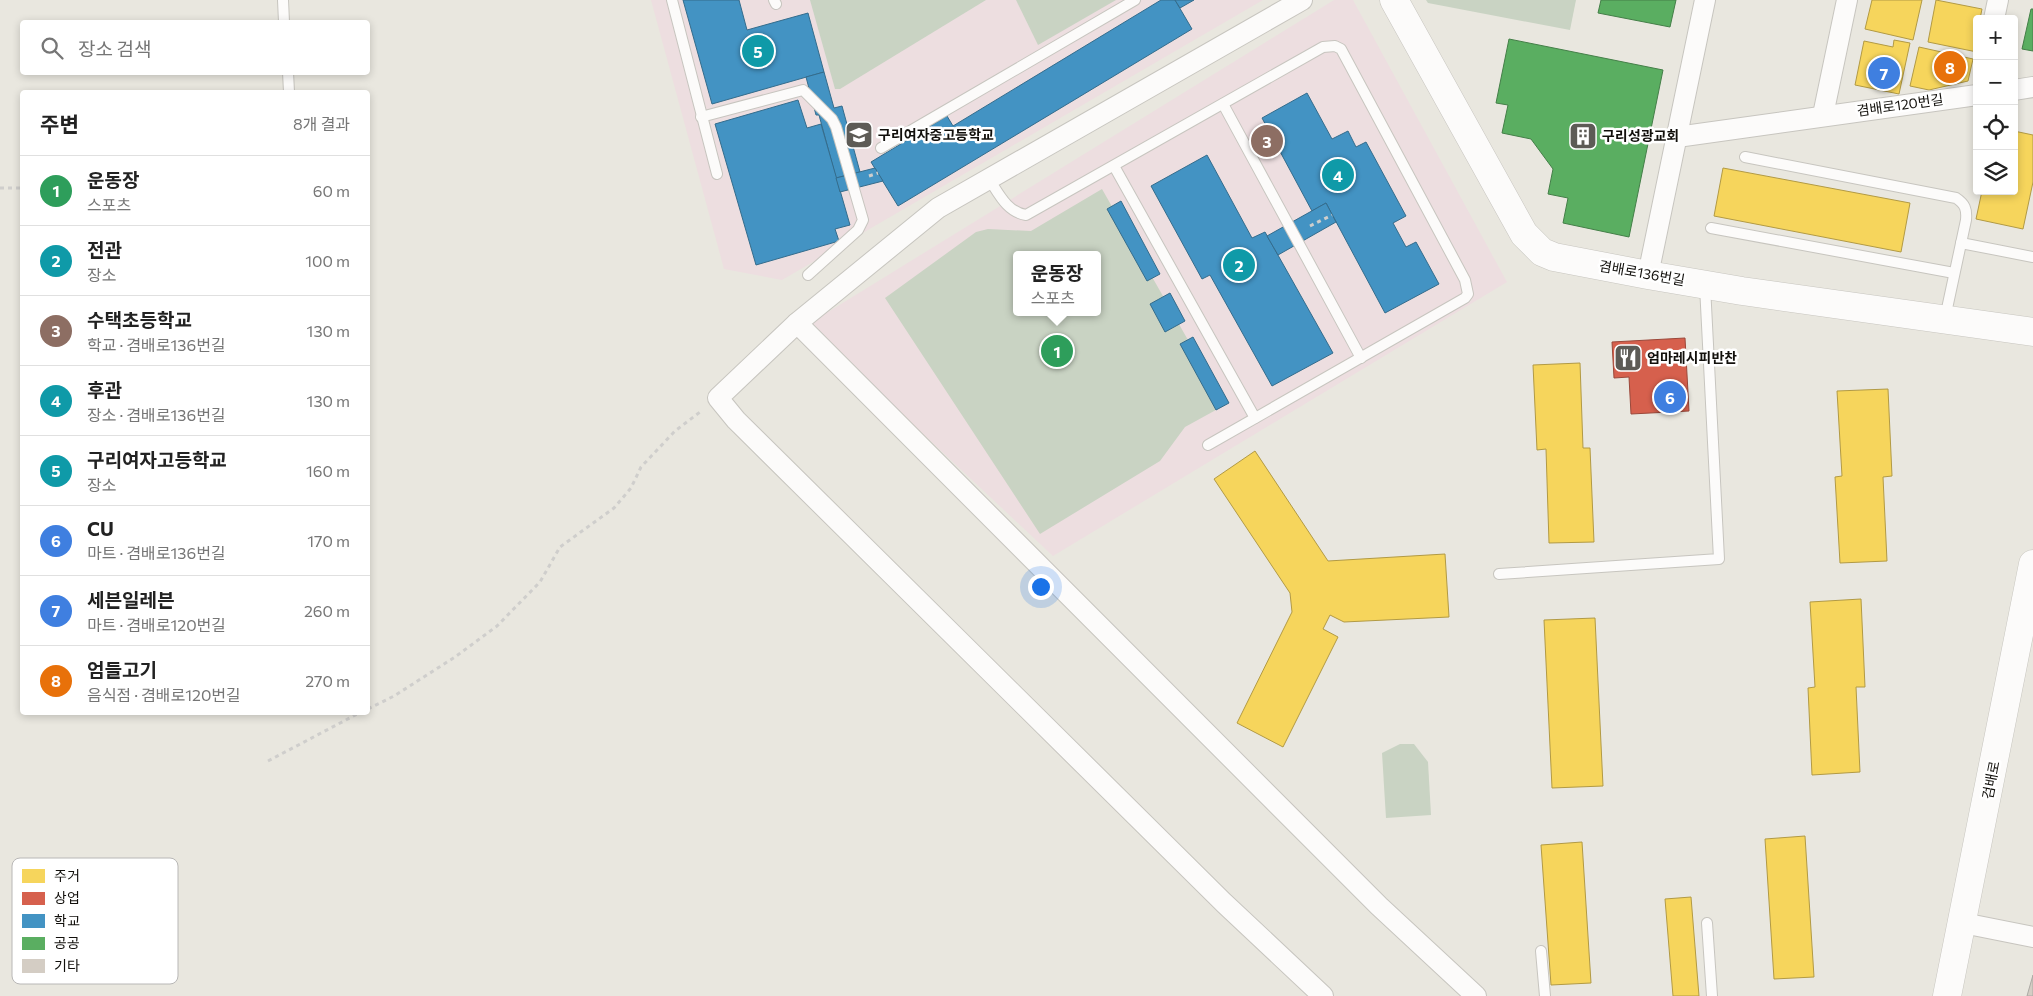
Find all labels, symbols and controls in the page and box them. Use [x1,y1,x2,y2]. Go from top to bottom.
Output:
map controls [1973,15,2018,195]
button: + [1973,15,2018,60]
search box [20,20,370,75]
pin: 5 [742,32,774,70]
icon: search [38,34,66,62]
text: 장소 검색 [78,37,152,60]
pin: 8 [1934,48,1966,86]
pin: 7 [1868,54,1900,92]
button: − [1973,60,2018,105]
street label: 겸배로120번길 [1856,90,1944,119]
button: locate [1973,105,2018,150]
text: 주변 [40,111,79,136]
text: 8개 결과 [293,114,350,133]
school or university icon: 구리여자중고등학교 [844,120,874,150]
building icon: 구리성광교회 [1568,121,1598,151]
pin: 3 [1251,122,1283,160]
place label: 구리여자중고등학교 [878,126,994,143]
place label: 구리성광교회 [1602,127,1679,144]
button: layers [1973,150,2018,195]
pin: 4 [1322,156,1354,194]
text: 운동장 [87,168,139,191]
text: 1 [52,181,60,200]
text: 60 m [313,181,350,200]
text: 스포츠 [87,195,131,214]
text: 전관 [87,238,122,261]
pin: 2 [1223,246,1255,284]
text: 2 [51,251,61,270]
text: 100 m [305,251,350,270]
popup [1013,251,1101,316]
street label: 겸배로136번길 [1598,257,1686,288]
text: 운동장 [1031,261,1083,284]
text: 장소 [87,265,116,284]
text: 스포츠 [1031,288,1075,307]
text: 수택초등학교 [87,308,192,331]
text: 3 [51,321,61,340]
text: 130 m [307,321,350,340]
pin: 1 [1041,332,1073,370]
text: 학교 · 겸배로136번길 [87,335,226,354]
restaurant icon: 엄마레시피반찬 [1613,343,1643,373]
place label: 엄마레시피반찬 [1647,349,1737,366]
text: 후관 [87,378,122,401]
pin: 6 [1654,378,1686,416]
text: 4 [51,391,61,410]
text: 130 m [307,391,350,410]
text: 장소 · 겸배로136번길 [87,405,226,424]
text: 구리여자고등학교 [87,448,227,471]
text: 5 [51,461,61,480]
text: 160 m [306,461,350,480]
text: 장소 [87,475,116,494]
text: CU [87,517,114,540]
text: 6 [51,531,61,550]
text: 170 m [307,531,350,550]
text: 마트 · 겸배로136번길 [87,543,226,562]
your location [1028,574,1054,600]
text: 세븐일레븐 [87,588,174,611]
text: 7 [52,601,60,620]
text: 260 m [304,601,350,620]
text: 마트 · 겸배로120번길 [87,615,226,634]
text: 엄들고기 [87,658,157,681]
text: 8 [51,671,61,690]
text: 270 m [305,671,350,690]
text: 음식점 · 겸배로120번길 [87,685,241,704]
street label: 검배로 [1978,759,2003,800]
legend [12,858,178,984]
text: 주거 [54,867,80,884]
text: 상업 [54,889,80,906]
text: 학교 [54,912,80,929]
text: 공공 [54,934,80,951]
text: 기타 [54,957,80,974]

